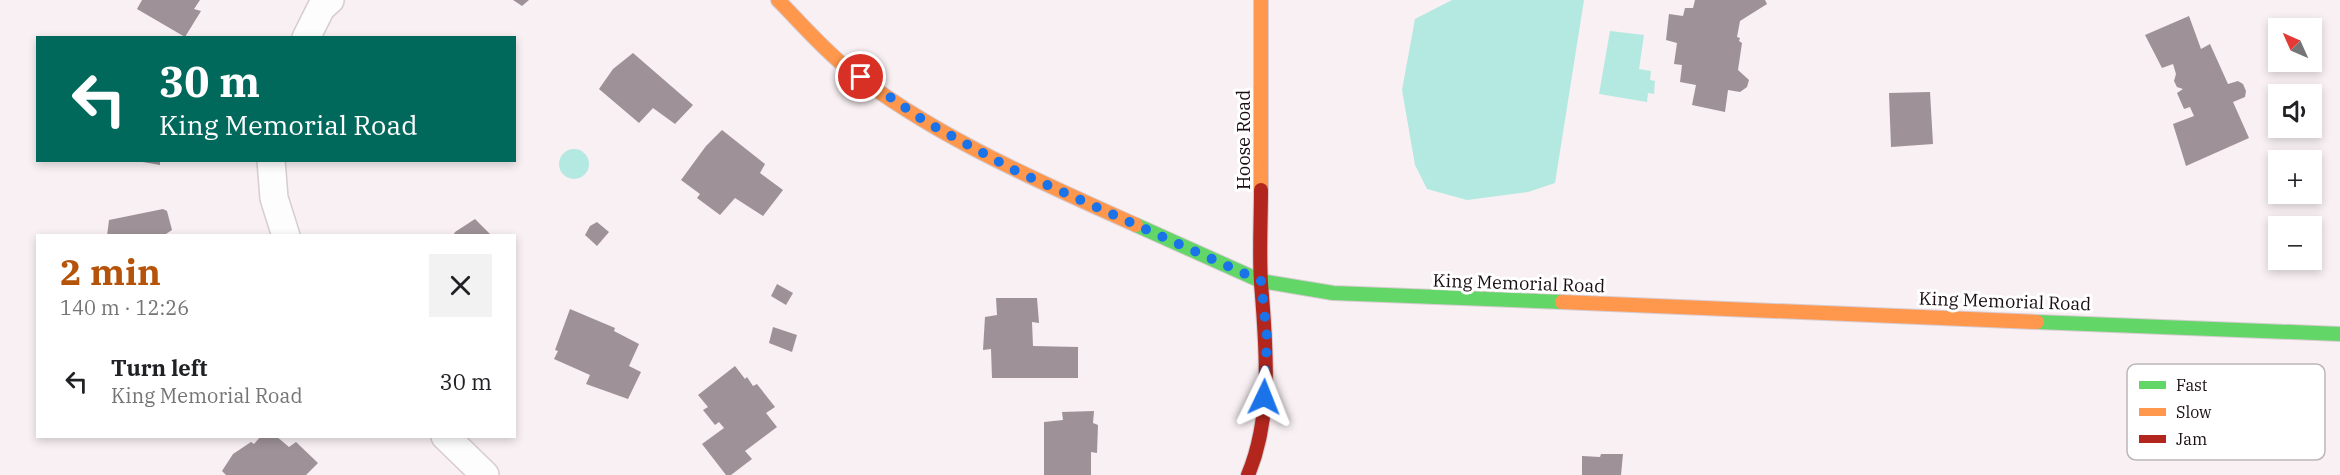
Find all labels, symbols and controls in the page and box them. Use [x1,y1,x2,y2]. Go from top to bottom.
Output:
north arrow [2268,18,2322,72]
map controls [2268,18,2322,270]
pin [835,51,886,102]
text: 30 m [159,54,260,109]
icon: left [60,60,138,138]
icon: arrive [844,60,877,93]
button: sound [2268,84,2322,138]
street label: Hoose Road [1232,90,1255,190]
text: King Memorial Road [159,107,418,142]
button: + [2268,150,2322,204]
button: − [2268,216,2322,270]
text: 2 min [60,248,161,295]
button: close [429,254,492,317]
street label: King Memorial Road [1432,268,1606,298]
street label: King Memorial Road [1918,286,2092,316]
text: 140 m · 12:26 [60,294,189,321]
text: Turn left [111,353,207,382]
legend [2127,364,2325,460]
icon: left [60,365,93,398]
position arrow [1232,365,1296,429]
text: 30 m [440,367,492,396]
text: Fast [2176,375,2208,395]
text: King Memorial Road [111,382,303,409]
text: Slow [2176,402,2212,422]
text: Jam [2176,429,2207,449]

